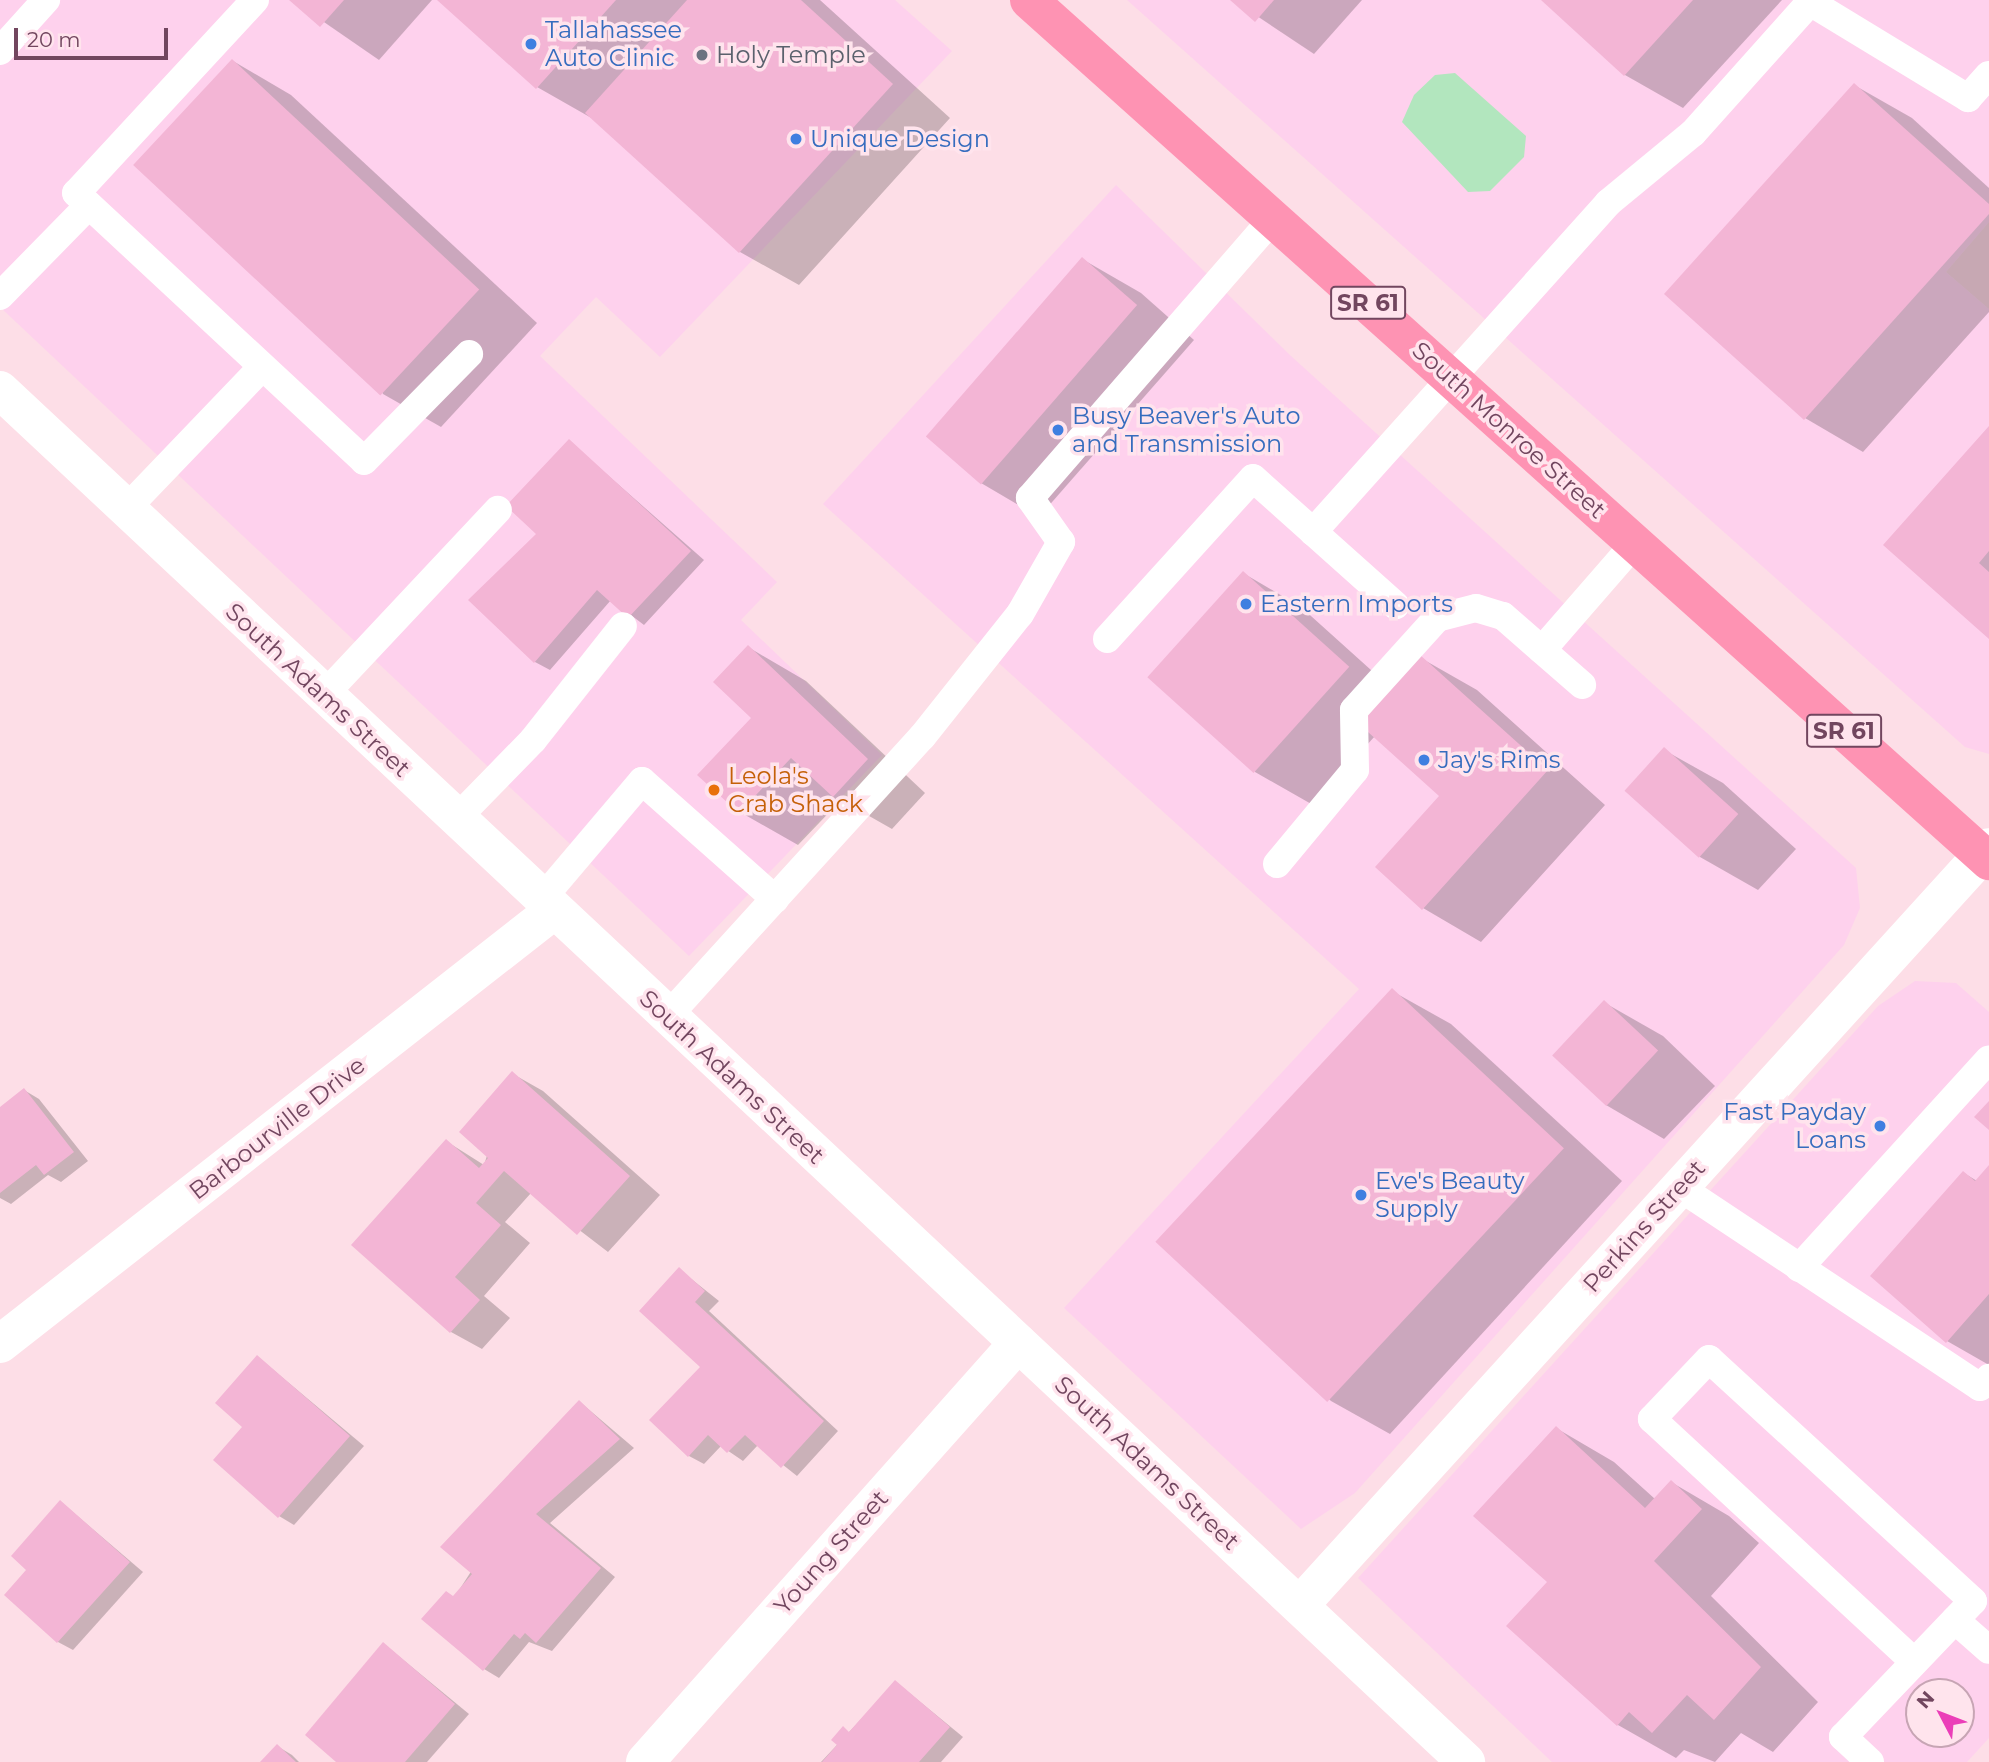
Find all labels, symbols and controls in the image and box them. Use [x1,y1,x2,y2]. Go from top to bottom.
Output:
scale bar [18,14,172,58]
place label: Tallahassee Auto Clinic [545,16,682,72]
text: 20 m [27,27,81,52]
marker: Tallahassee Auto Clinic [523,36,539,52]
place label: Holy Temple [716,41,866,69]
marker: Holy Temple [694,47,710,63]
place label: Unique Design [810,125,990,153]
marker: Unique Design [788,131,804,147]
road number: SR 61 [1330,284,1406,322]
street label: South Monroe Street [1406,336,1612,524]
place label: Busy Beaver's Auto and Transmission [1072,402,1300,458]
marker: Busy Beaver's Auto and Transmission [1050,422,1066,438]
place label: Eastern Imports [1260,590,1453,618]
marker: Eastern Imports [1238,596,1254,612]
street label: South Adams Street [220,597,416,783]
road number: SR 61 [1806,712,1882,750]
place label: Jay's Rims [1438,746,1561,774]
marker: Jay's Rims [1416,752,1432,768]
place label: Leola's Crab Shack [728,762,863,818]
marker: Leola's Crab Shack [706,782,722,798]
street label: South Adams Street [634,984,830,1170]
street label: Barbourville Drive [183,1050,371,1206]
place label: Fast Payday Loans [1723,1098,1866,1154]
marker: Fast Payday Loans [1872,1118,1888,1134]
street label: Perkins Street [1577,1154,1711,1298]
place label: Eve's Beauty Supply [1375,1167,1525,1223]
marker: Eve's Beauty Supply [1353,1187,1369,1203]
street label: South Adams Street [1049,1370,1245,1556]
street label: Young Street [768,1484,894,1620]
north arrow [1905,1678,1975,1748]
text: N [1912,1687,1939,1713]

